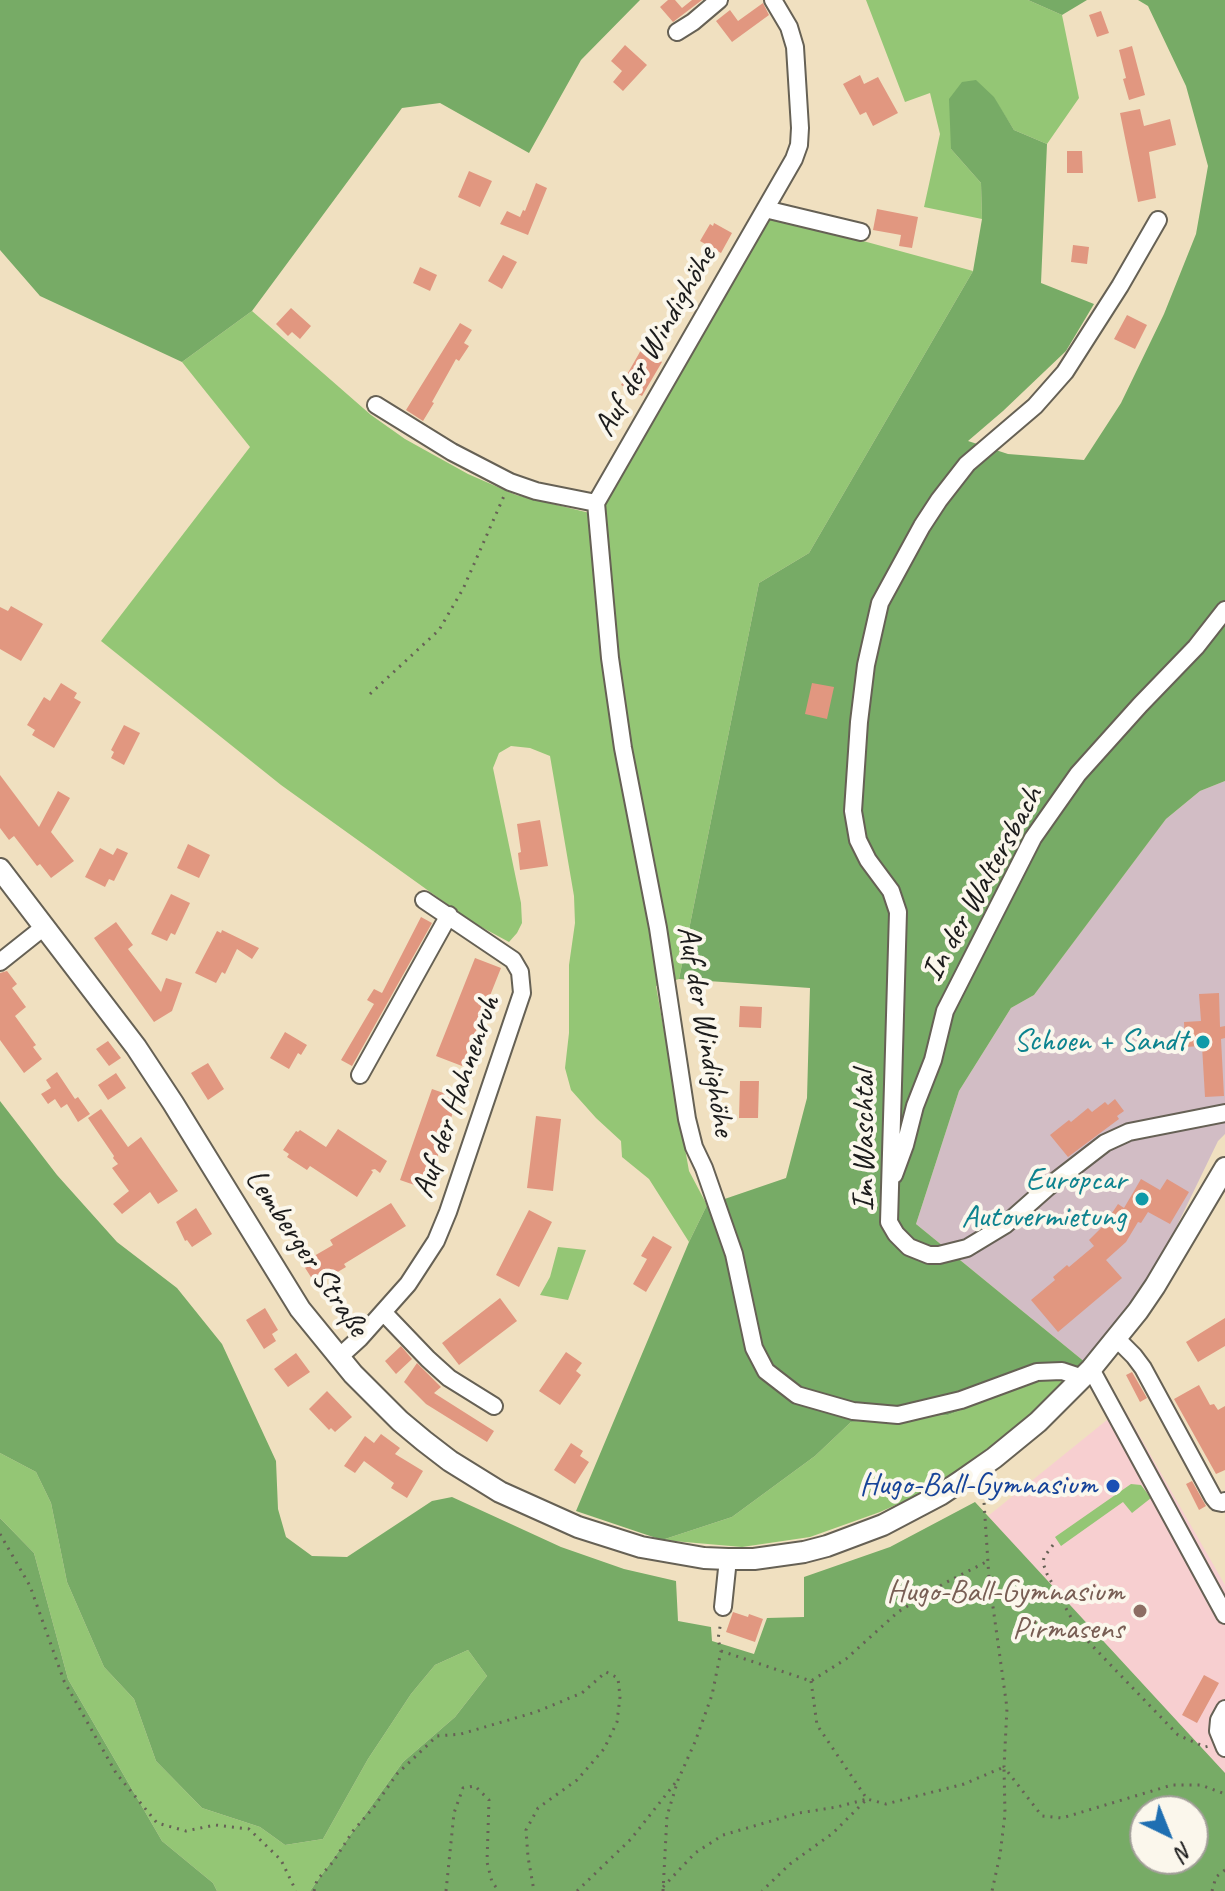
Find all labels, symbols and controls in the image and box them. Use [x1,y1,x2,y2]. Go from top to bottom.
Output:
street label: Auf der Windighöhe [586,240,726,444]
street label: In der Waltersbach [914,780,1052,988]
street label: Auf der Windighöhe [668,923,742,1139]
street label: Auf der Hahnenruh [404,991,510,1203]
place label: Schoen + Sandt [1014,1023,1187,1061]
marker: Schoen + Sandt [1194,1033,1212,1051]
street label: Im Waschtal [846,1071,884,1211]
street label: Lemberger Straße [236,1162,376,1344]
place label: Europcar Autovermietung [962,1162,1126,1237]
marker: Europcar Autovermietung [1133,1190,1151,1208]
place label: Hugo-Ball-Gymnasium [859,1467,1097,1505]
marker: Hugo-Ball-Gymnasium [1104,1477,1122,1495]
place label: Hugo-Ball-Gymnasium Pirmasens [886,1574,1124,1649]
marker: Hugo-Ball-Gymnasium Pirmasens [1131,1602,1149,1620]
north arrow [1129,1795,1209,1875]
text: N [1169,1836,1199,1866]

